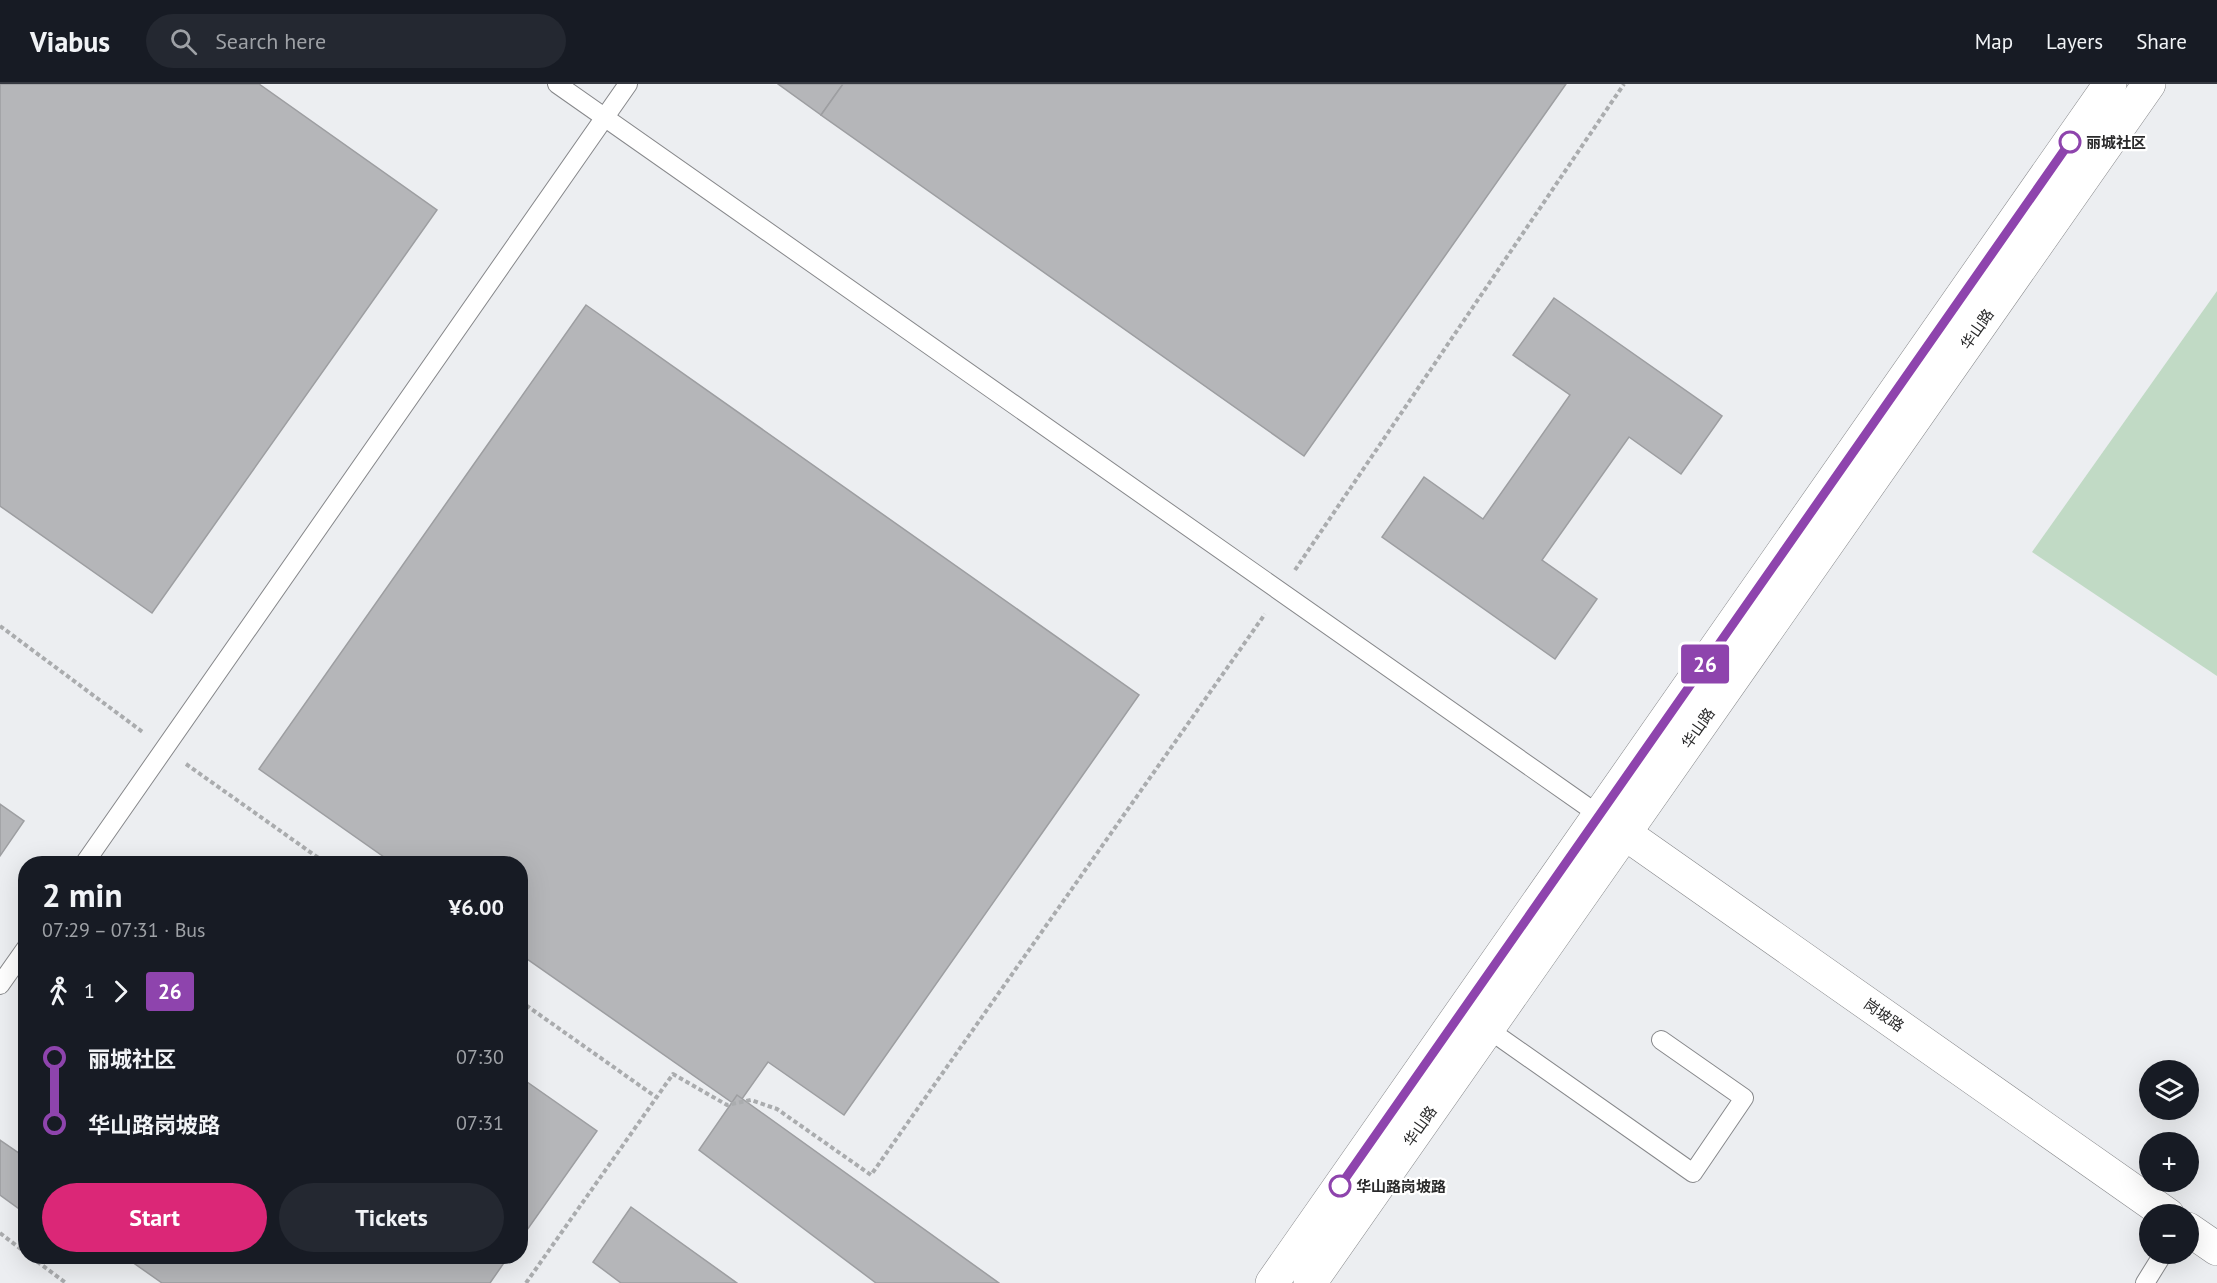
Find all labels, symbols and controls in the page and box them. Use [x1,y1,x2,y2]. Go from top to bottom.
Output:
search box [146,14,566,68]
text: Viabus [30,23,110,60]
icon: search [167,25,200,58]
text: Search here [215,27,326,55]
text: Map [1975,28,2013,55]
text: Layers [2046,28,2103,55]
text: Share [2136,28,2187,55]
marker: 丽城社区 [2059,131,2081,153]
place label: 丽城社区 [2086,133,2146,152]
street label: 华山路 [1956,305,1998,353]
line badge: 26 [1678,644,1732,684]
text: 26 [1693,651,1717,678]
street label: 华山路 [1677,704,1719,752]
text: 2 min [42,873,123,916]
text: ¥6.00 [449,893,504,921]
text: 07:29 – 07:31 · Bus [42,917,206,943]
icon: walk [42,975,75,1008]
icon: forward [104,975,137,1008]
text: 1 [84,978,95,1004]
text: 26 [158,978,182,1005]
street label: 岗坡路 [1860,994,1908,1036]
text: 07:30 [456,1044,504,1070]
text: 丽城社区 [88,1045,176,1073]
map controls [2139,1060,2199,1264]
button: layers [2139,1060,2199,1120]
street label: 华山路 [1399,1102,1441,1150]
text: 07:31 [456,1110,504,1136]
text: 华山路岗坡路 [88,1111,220,1139]
button: + [2139,1132,2199,1192]
marker: 华山路岗坡路 [1329,1175,1351,1197]
place label: 华山路岗坡路 [1356,1177,1446,1196]
button: Start [42,1183,267,1252]
button: Tickets [279,1183,504,1252]
button: − [2139,1204,2199,1264]

